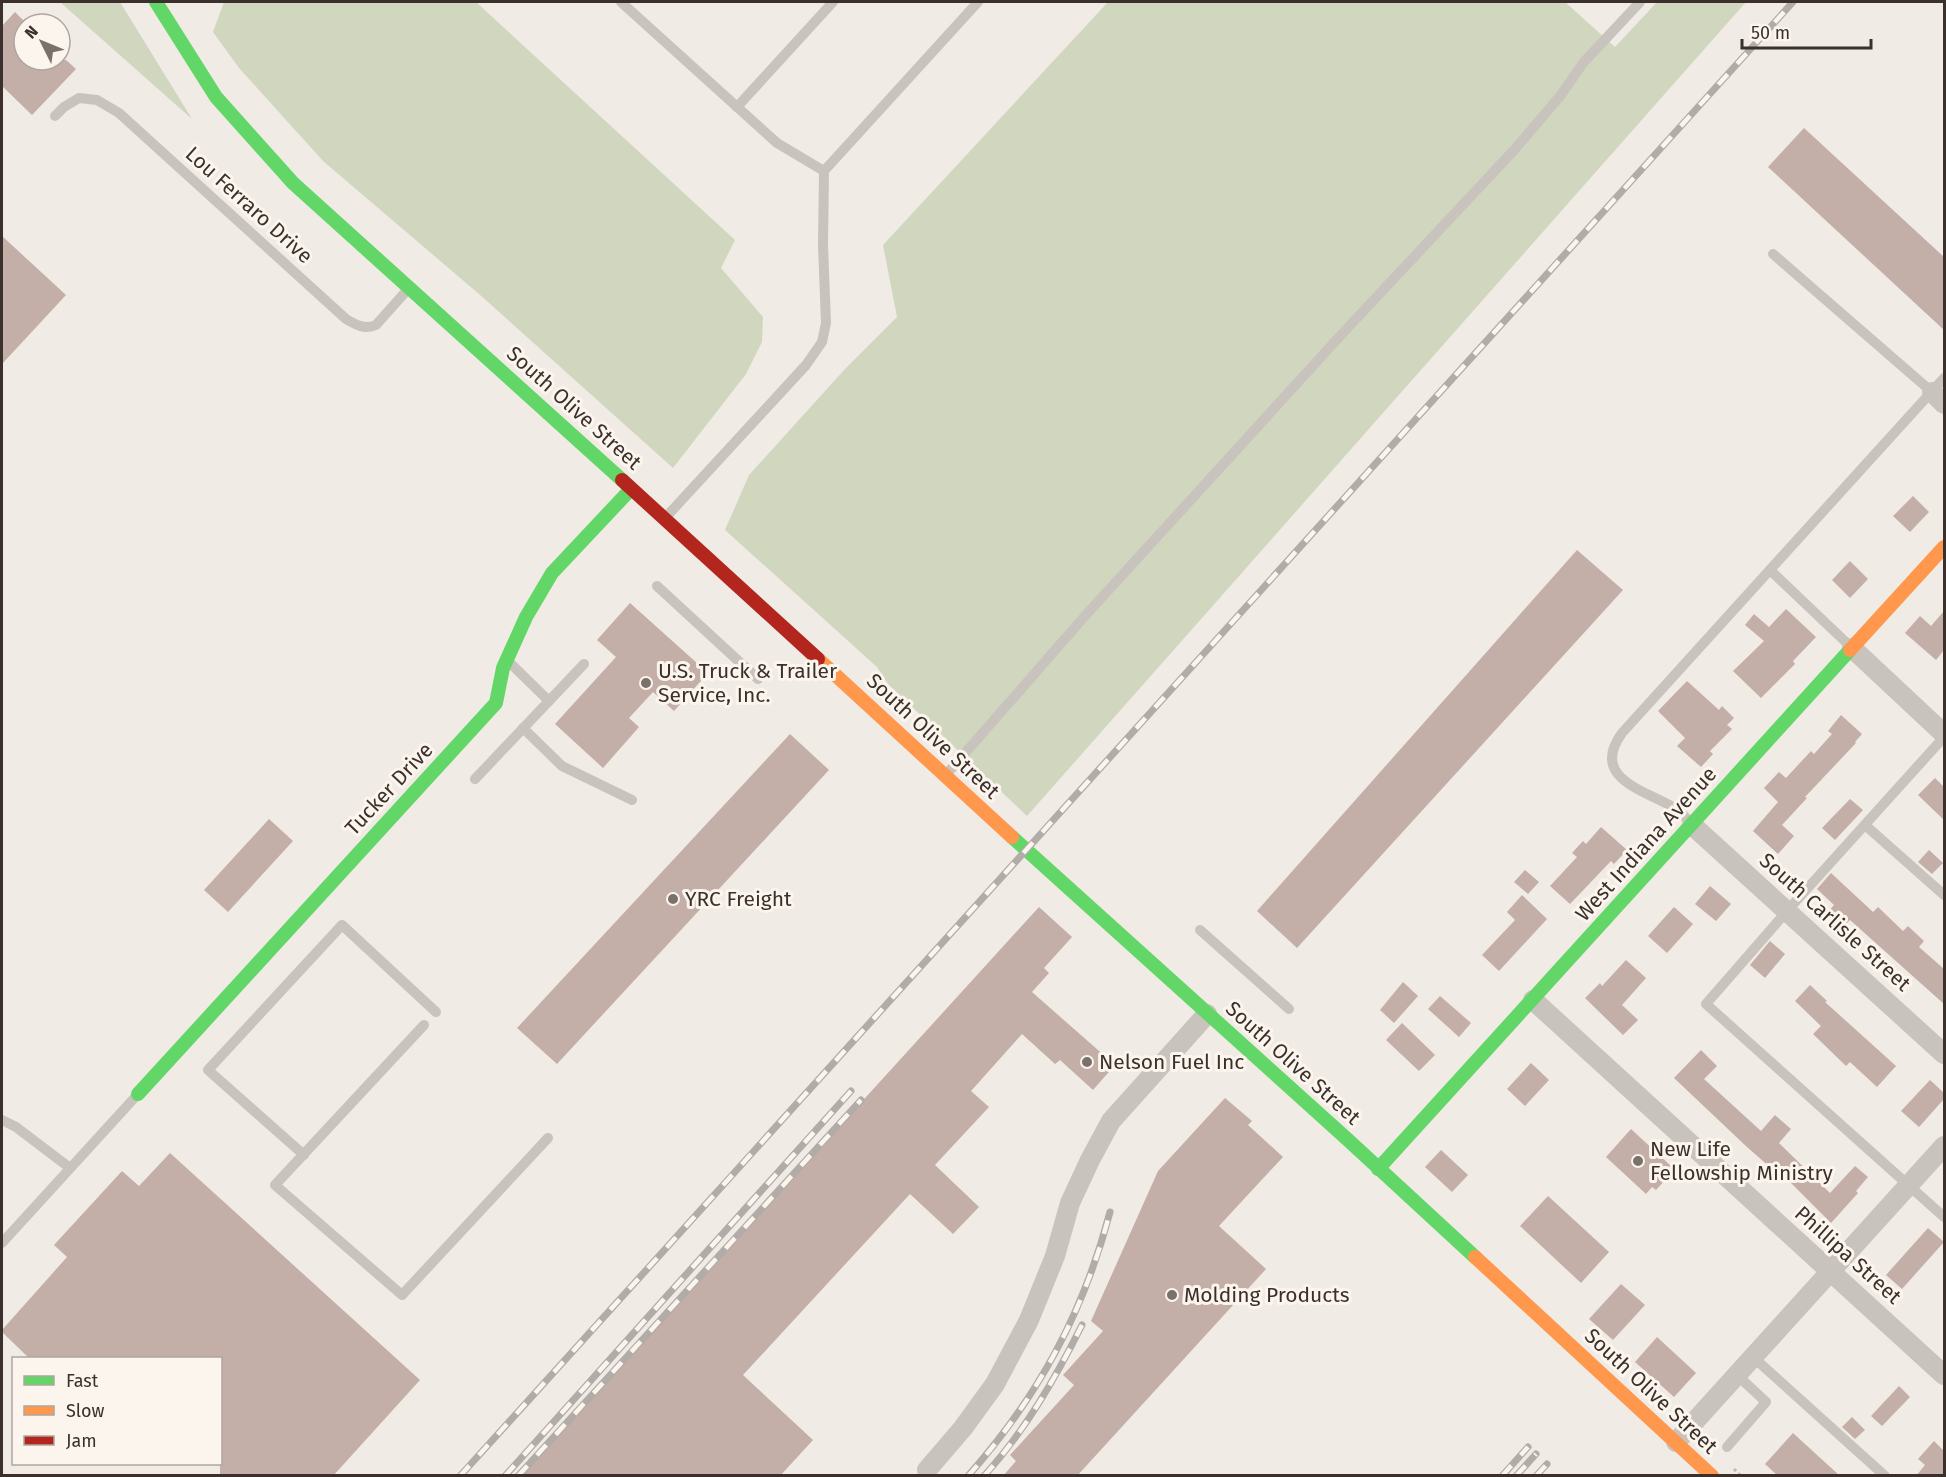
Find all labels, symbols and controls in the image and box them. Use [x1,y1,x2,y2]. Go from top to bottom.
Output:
north arrow [12,12,72,72]
scale bar [1742,12,1871,50]
text: N [21,22,42,42]
text: 50 m [1751,22,1790,44]
street label: Lou Ferraro Drive [180,141,318,269]
street label: South Olive Street [501,341,647,476]
place label: U.S. Truck & Trailer Service, Inc. [658,658,837,708]
street label: South Olive Street [861,668,1005,805]
marker: U.S. Truck & Trailer Service, Inc. [639,676,653,690]
street label: Tucker Drive [340,737,438,841]
street label: West Indiana Avenue [1570,761,1722,927]
street label: South Carlisle Street [1754,847,1916,997]
place label: YRC Freight [685,886,792,912]
marker: YRC Freight [666,892,680,906]
street label: South Olive Street [1220,996,1366,1131]
place label: Nelson Fuel Inc [1099,1049,1244,1075]
marker: Nelson Fuel Inc [1080,1055,1094,1069]
place label: New Life Fellowship Ministry [1650,1136,1834,1186]
marker: New Life Fellowship Ministry [1631,1154,1645,1168]
street label: Phillipa Street [1789,1200,1907,1310]
place label: Molding Products [1184,1282,1350,1308]
marker: Molding Products [1165,1288,1179,1302]
street label: South Olive Street [1579,1323,1723,1460]
legend [12,1357,222,1465]
text: Fast [66,1370,99,1392]
text: Slow [66,1400,105,1422]
text: Jam [66,1430,97,1452]

